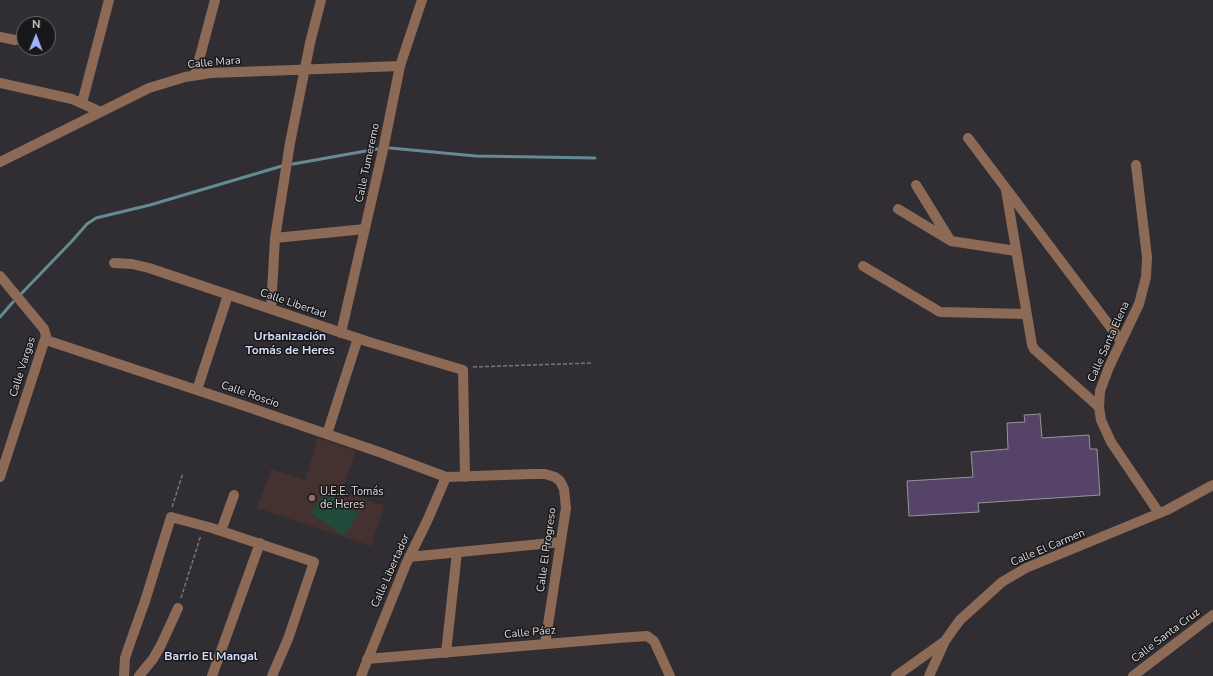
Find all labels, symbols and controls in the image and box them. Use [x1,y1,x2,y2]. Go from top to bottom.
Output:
north arrow [16,16,56,56]
text: N [32,17,40,32]
street label: Calle Mara [187,54,241,72]
street label: Calle Tumeremo [353,122,383,204]
street label: Calle Libertad [258,286,328,322]
street label: Calle Santa Elena [1085,300,1133,384]
district label: Urbanización Tomás de Heres [245,330,335,358]
street label: Calle Vargas [7,335,39,399]
street label: Calle Roscio [219,379,281,411]
place label: U.E.E. Tomás de Heres [320,485,384,511]
marker: U.E.E. Tomás de Heres [307,493,317,503]
street label: Calle El Progreso [535,507,559,593]
street label: Calle El Carmen [1009,526,1087,570]
street label: Calle Libertador [369,532,413,610]
street label: Calle Santa Cruz [1129,606,1203,666]
street label: Calle Páez [504,624,556,642]
district label: Barrio El Mangal [164,650,258,664]

